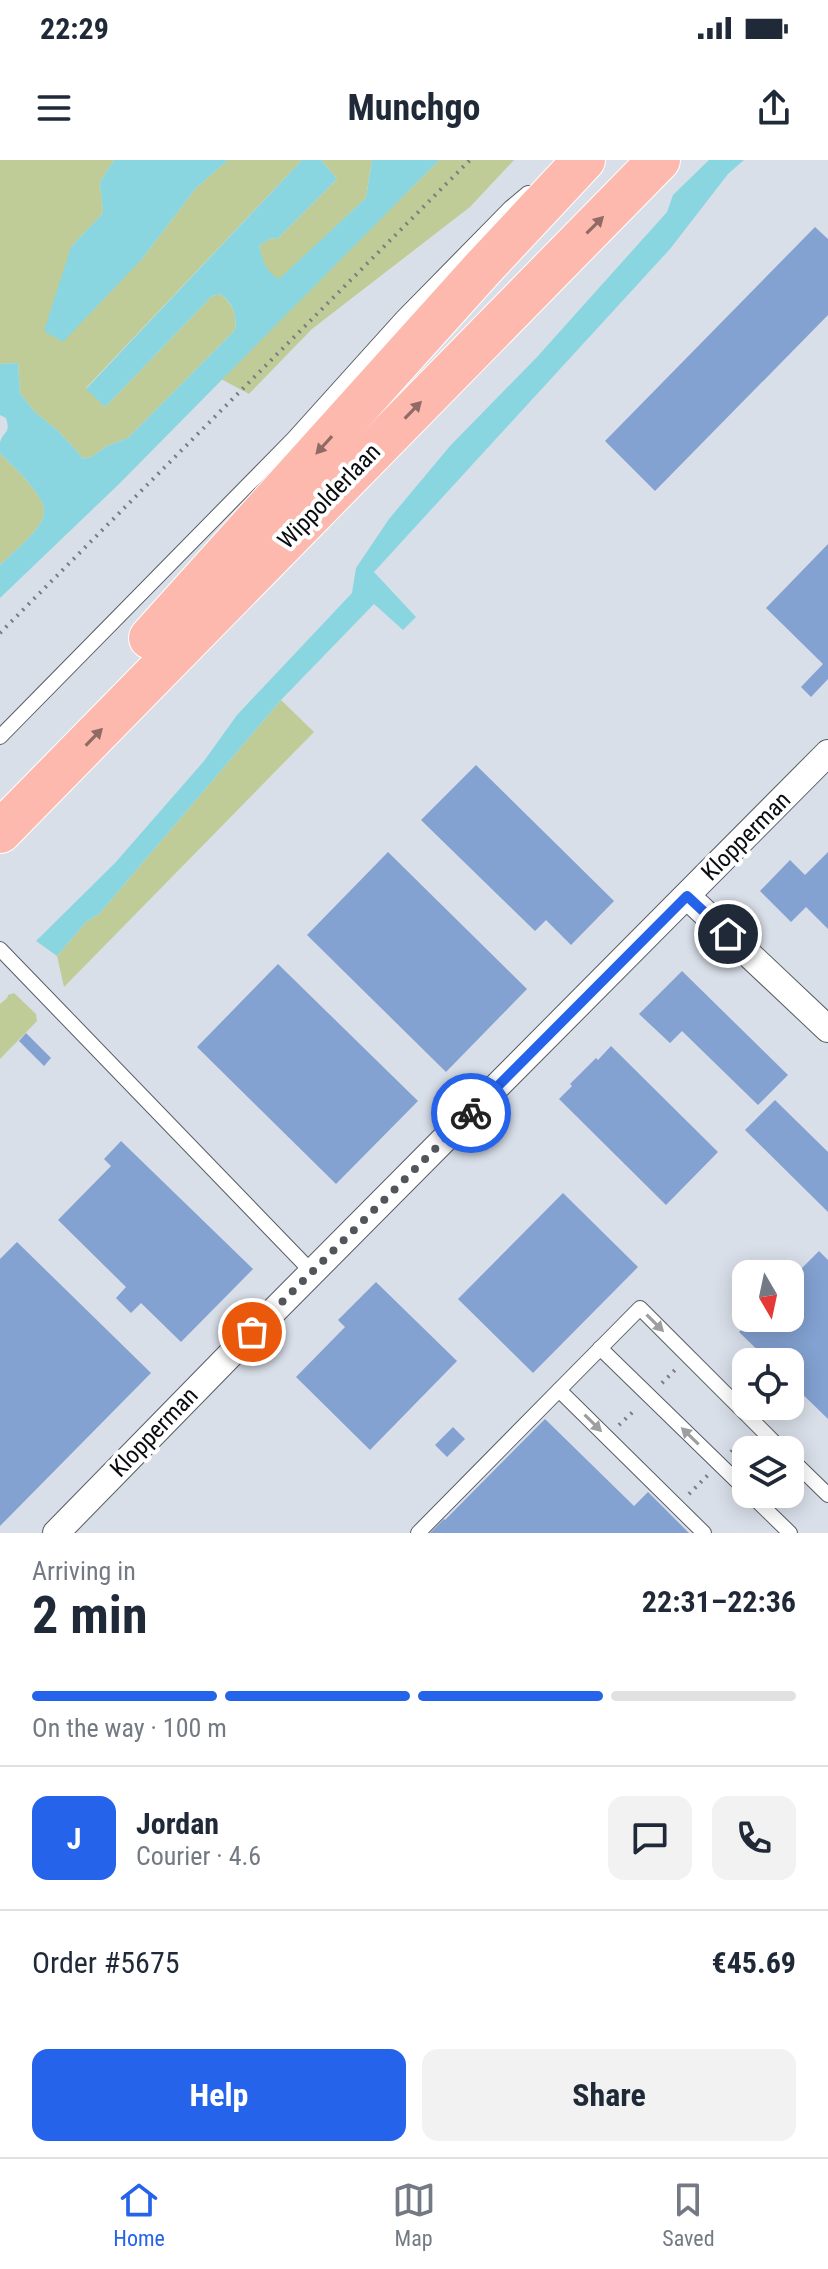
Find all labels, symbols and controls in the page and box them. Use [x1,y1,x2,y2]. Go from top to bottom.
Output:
text: 22:29 [40,11,109,46]
icon: menu [32,86,76,130]
icon: share [752,86,796,130]
text: Munchgo [347,87,481,129]
one-way arrow [585,216,604,235]
one-way arrow [403,401,422,420]
one-way arrow [315,435,333,454]
street label: Wippolderlaan [272,438,386,554]
one-way arrow [85,727,103,746]
street label: Klopperman [696,786,796,886]
pin [694,900,762,968]
icon: home [706,912,750,956]
courier [431,1073,511,1153]
icon: bike [449,1091,493,1135]
north arrow [732,1260,804,1332]
map controls [732,1260,804,1508]
pin [218,1298,286,1366]
icon: bag [230,1310,274,1354]
one-way arrow [646,1313,664,1332]
button: locate [732,1348,804,1420]
street label: Klopperman [104,1381,204,1483]
one-way arrow [583,1414,602,1432]
one-way arrow [681,1427,700,1446]
button: layers [732,1436,804,1508]
text: Arriving in [32,1556,136,1586]
text: 22:31–22:36 [642,1584,796,1619]
text: 2 min [32,1585,148,1646]
text: On the way · 100 m [32,1713,227,1743]
button: chat [608,1796,692,1880]
button: phone [712,1796,796,1880]
text: Jordan [136,1806,219,1841]
text: J [67,1821,81,1856]
text: Courier · 4.6 [136,1841,261,1871]
text: Order #5675 [32,1945,180,1980]
text: €45.69 [711,1945,796,1980]
button: Help [32,2049,406,2141]
button: Share [422,2049,796,2141]
tab: Home [113,2178,165,2251]
tab: Map [392,2178,436,2251]
tab: Saved [662,2178,715,2251]

